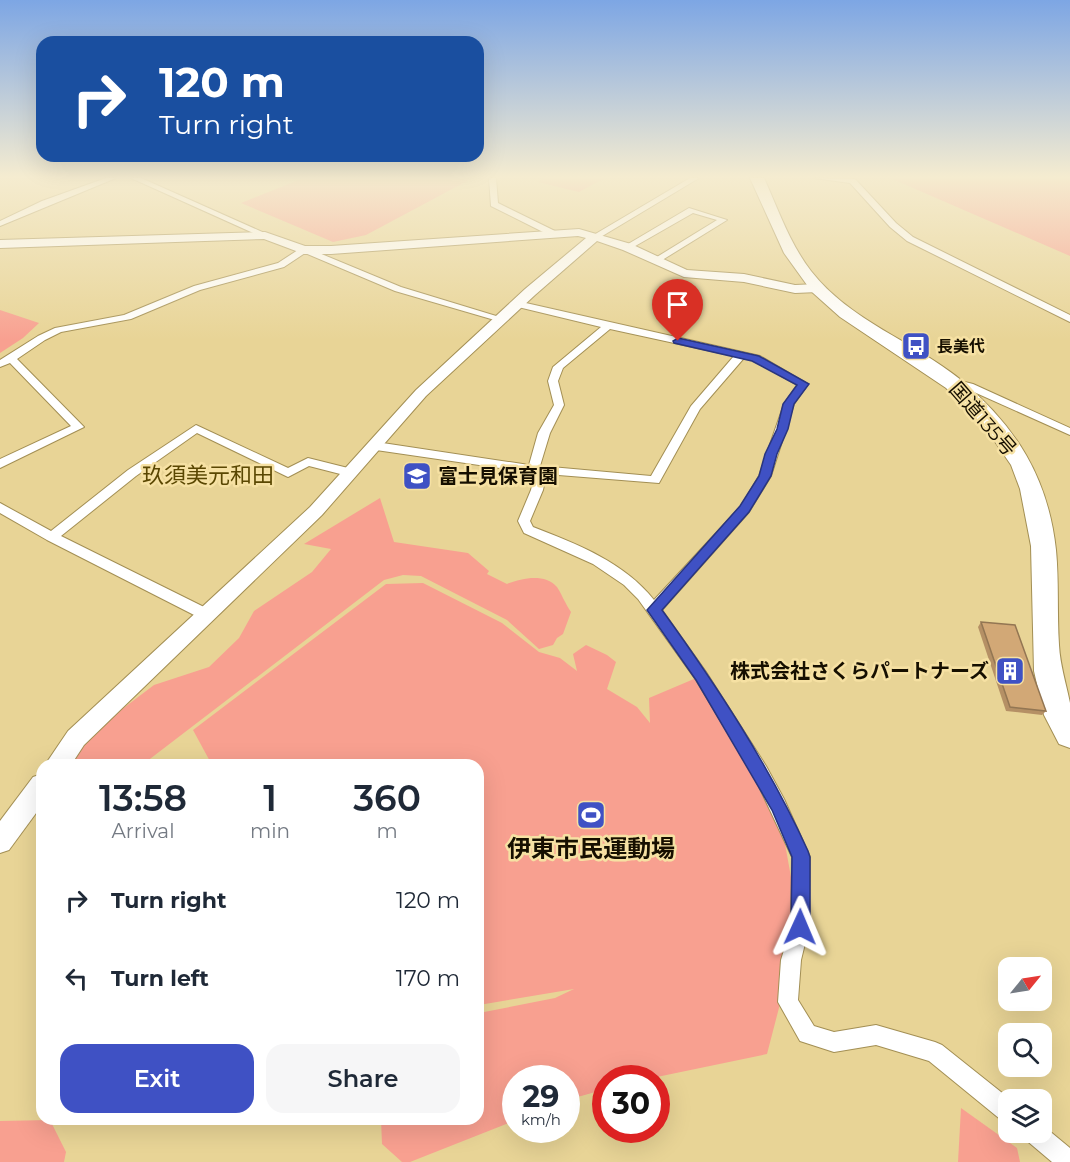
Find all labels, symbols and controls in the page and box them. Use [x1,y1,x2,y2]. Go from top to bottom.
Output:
text: 120 m [159,56,285,108]
icon: right [60,60,138,138]
text: Turn right [159,108,294,141]
pin [652,279,703,341]
icon: arrive [661,288,694,321]
bus stop icon: 長美代 [900,330,932,362]
place label: 長美代 [937,337,985,356]
street label: 国道135号 [945,377,1021,461]
school or university icon: 富士見保育園 [401,460,433,492]
district label: 玖須美元和田 [142,462,274,489]
place label: 富士見保育園 [438,464,558,488]
building icon: 株式会社さくらパートナーズ [994,655,1026,687]
place label: 株式会社さくらパートナーズ [730,659,989,683]
text: 13:58 [99,776,187,820]
text: 1 [263,776,277,820]
text: 360 [353,776,421,820]
sports icon: 伊東市民運動場 [575,799,607,831]
text: Arrival [111,819,175,843]
text: min [250,819,290,843]
text: m [376,819,398,843]
place label: 伊東市民運動場 [507,834,675,863]
icon: right [60,884,93,917]
text: Turn right [111,887,226,914]
text: 120 m [396,887,460,914]
position arrow [768,895,832,959]
north arrow [998,957,1052,1011]
map controls [998,957,1052,1143]
icon: left [60,962,93,995]
text: Turn left [111,965,209,992]
text: 170 m [396,965,460,992]
button: search [998,1023,1052,1077]
button: Exit [60,1044,254,1113]
button: Share [266,1044,460,1113]
speed limit sign: 30 [592,1065,670,1143]
text: 29 [523,1078,559,1115]
button: layers [998,1089,1052,1143]
text: km/h [521,1110,561,1129]

